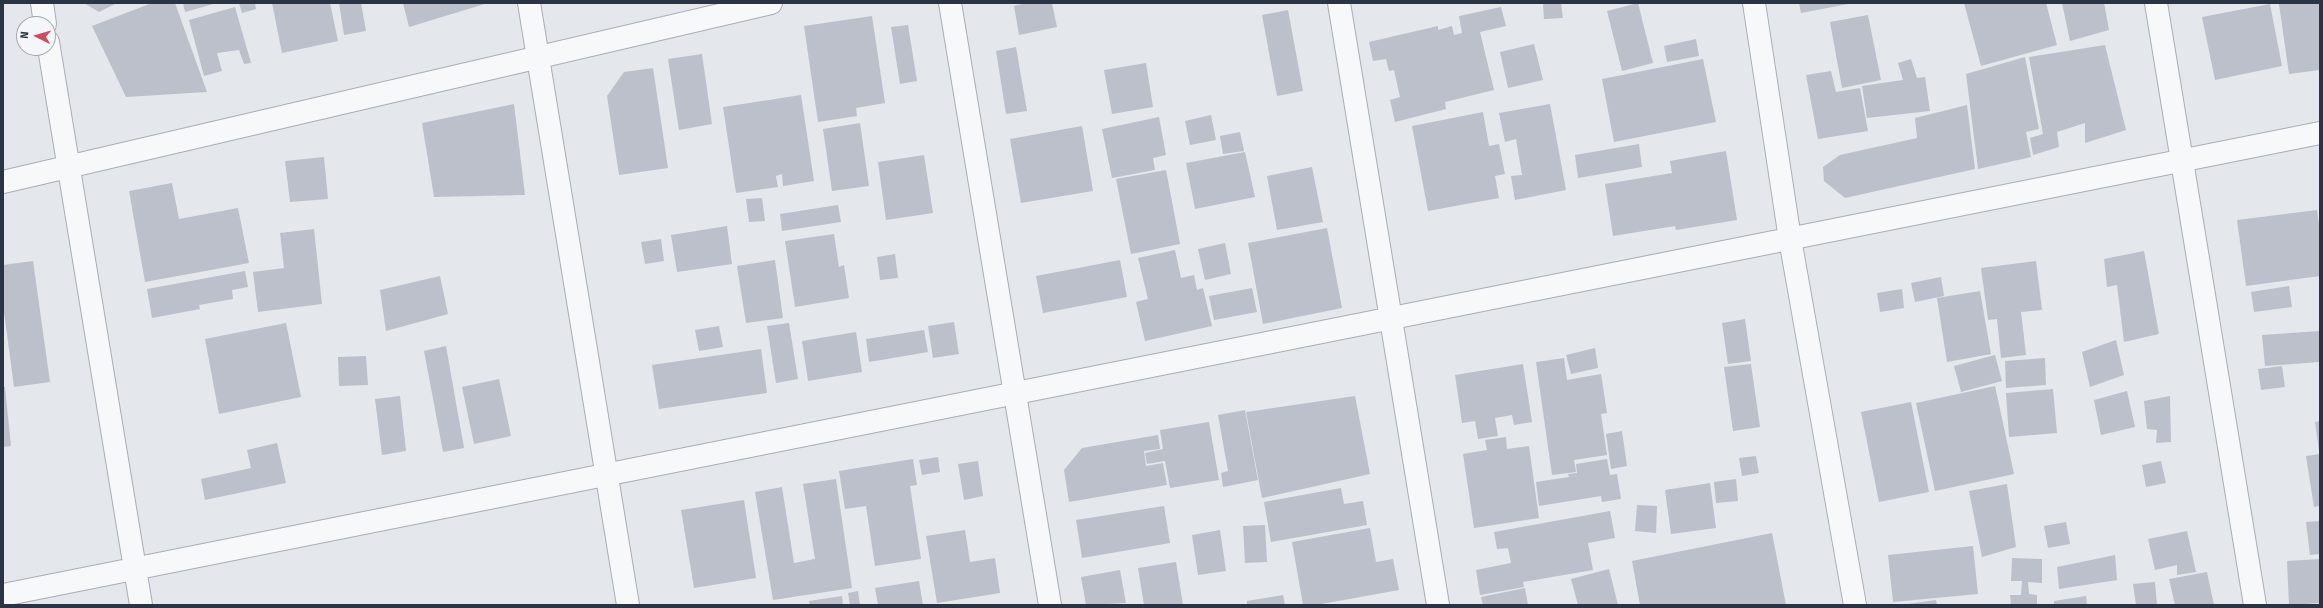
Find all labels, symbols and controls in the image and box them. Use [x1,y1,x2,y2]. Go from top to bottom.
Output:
north arrow [16,16,56,56]
text: N [18,31,31,39]

